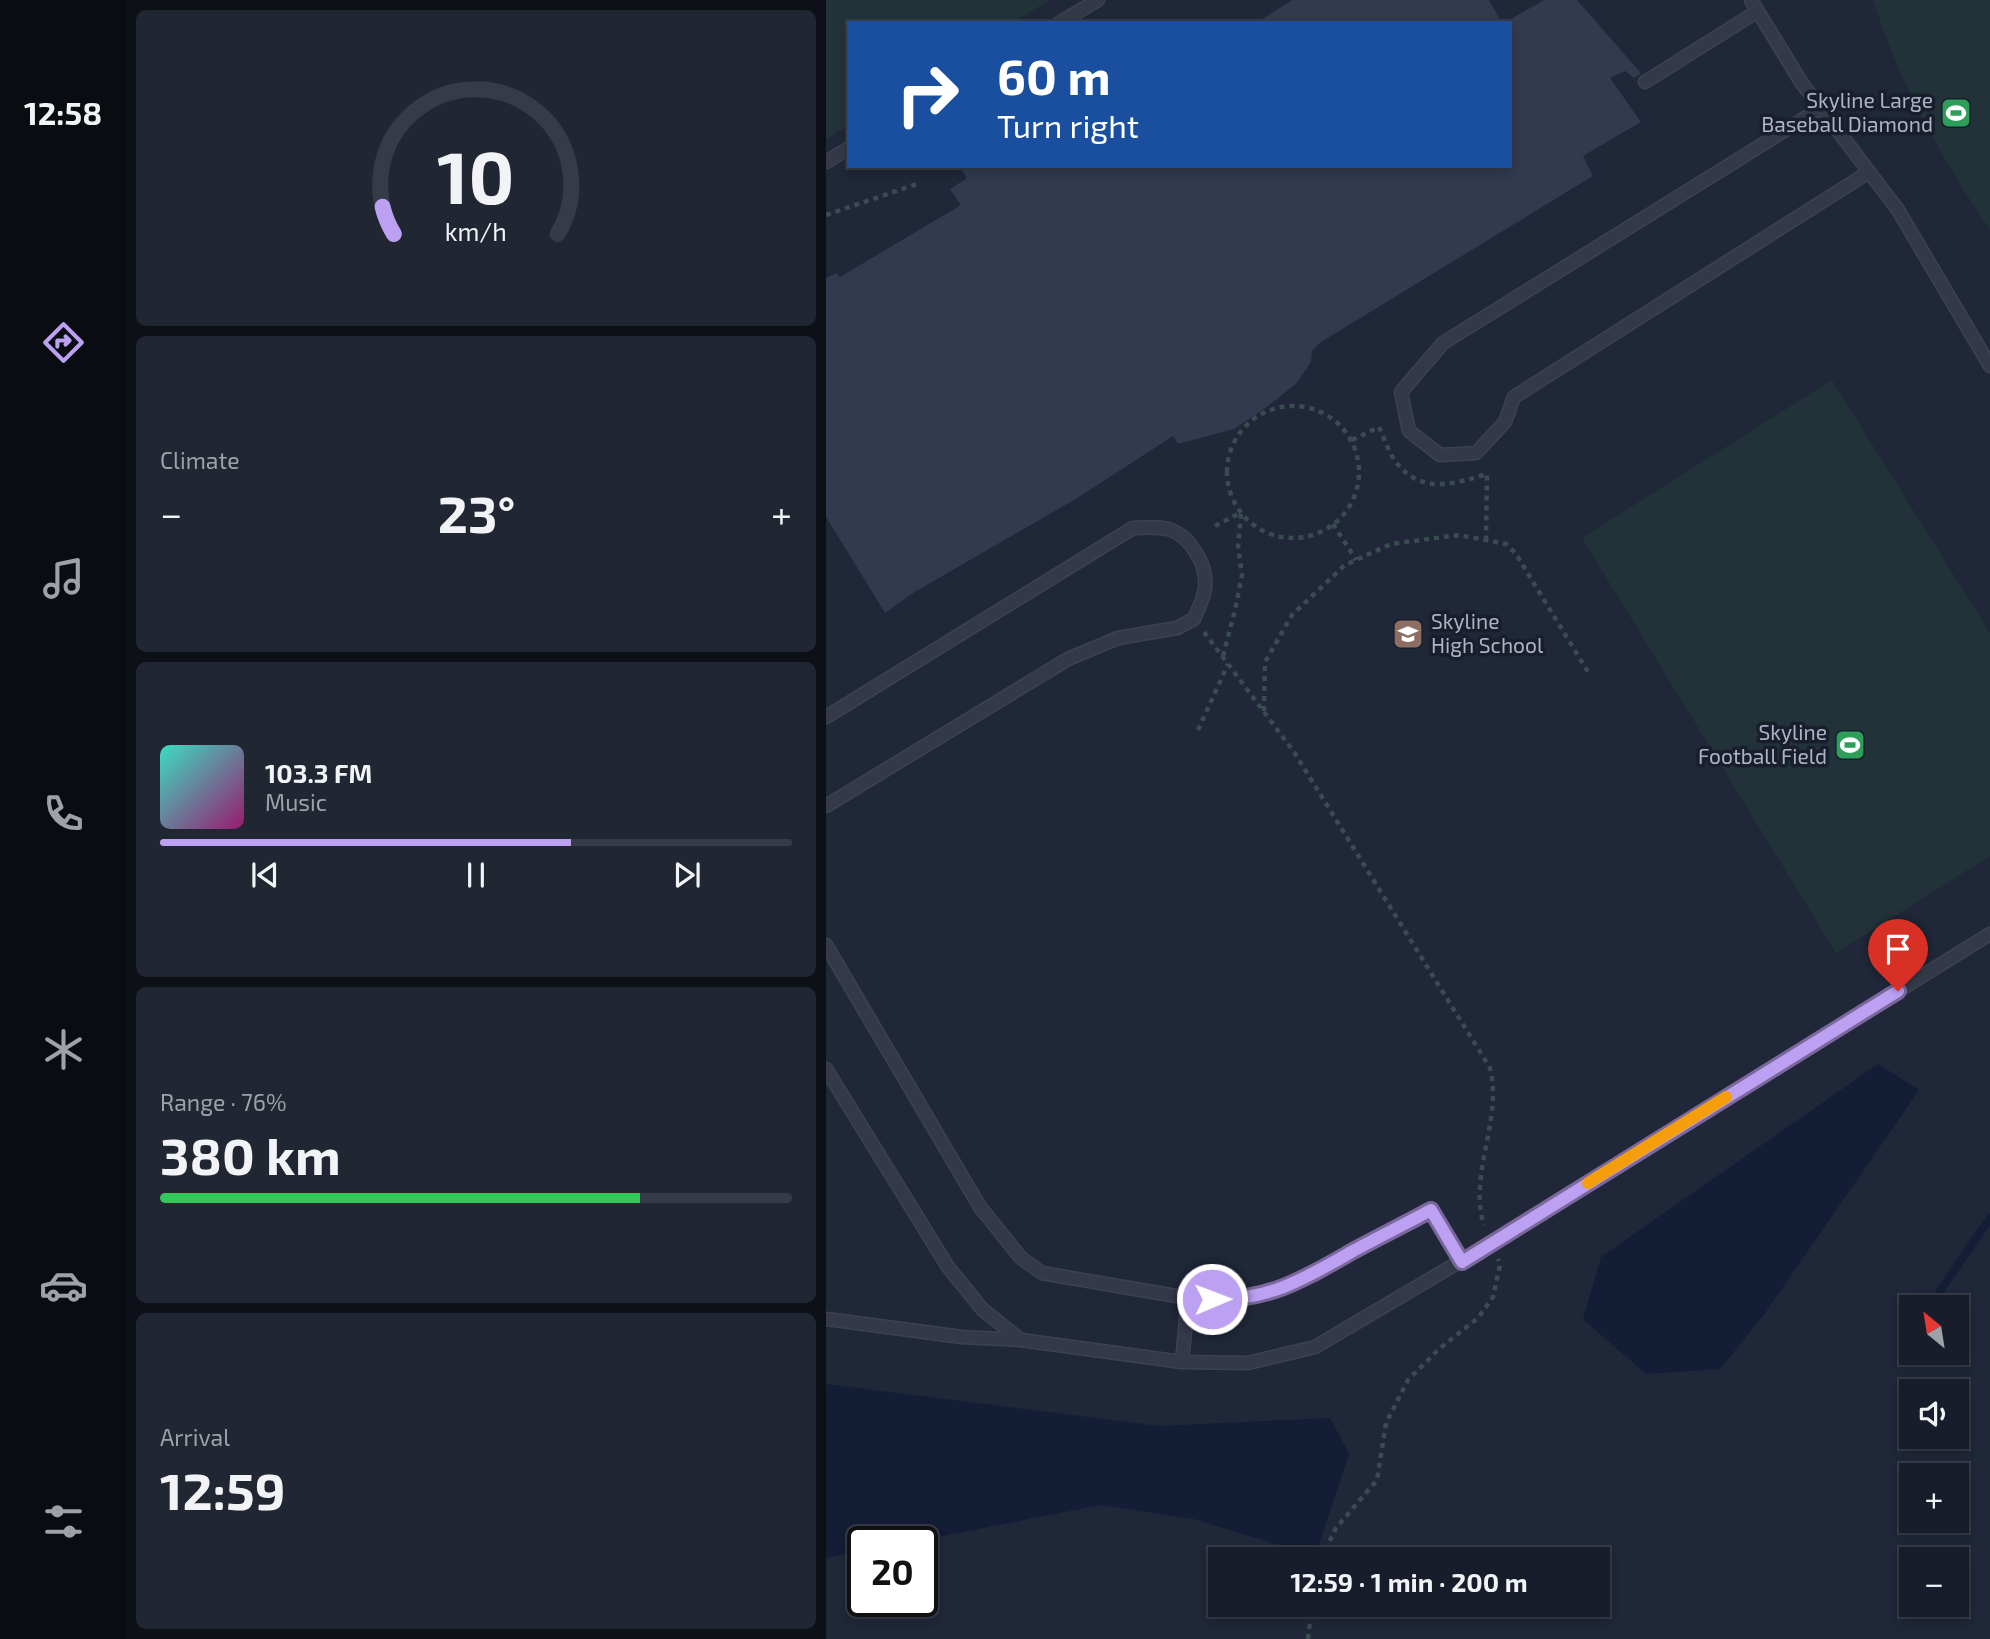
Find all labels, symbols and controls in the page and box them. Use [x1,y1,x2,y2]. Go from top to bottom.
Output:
text: 60 m [997,46,1111,105]
icon: right [882,49,973,140]
place label: Skyline Large Baseball Diamond [1761,87,1933,136]
text: 12:58 [24,93,102,131]
sports icon: Skyline Large Baseball Diamond [1939,96,1973,130]
text: Turn right [997,106,1139,144]
text: 10 [437,131,515,219]
text: km/h [445,216,507,246]
icon: directions [39,318,88,367]
text: Climate [160,446,240,474]
text: 23° [438,481,515,543]
text: − [160,490,182,536]
text: + [771,490,792,536]
icon: music [39,554,88,603]
place label: Skyline High School [1431,608,1544,657]
school or university icon: Skyline High School [1391,617,1425,651]
place label: Skyline Football Field [1698,719,1827,768]
sports icon: Skyline Football Field [1833,728,1867,762]
text: 103.3 FM [265,757,372,788]
text: Music [265,788,327,816]
icon: phone [39,789,88,838]
icon: previous [246,856,284,894]
icon: pause [457,856,495,894]
icon: next [668,856,706,894]
pin [1868,919,1928,991]
icon: arrive [1879,930,1917,968]
icon: climate [39,1025,88,1074]
text: Range · 76% [160,1088,286,1116]
text: 380 km [160,1123,341,1185]
icon: car [39,1261,88,1310]
position arrow [1175,1262,1249,1336]
north arrow [1899,1295,1969,1365]
map controls [1899,1295,1969,1617]
button: sound [1899,1379,1969,1449]
text: Arrival [160,1423,230,1451]
text: 12:59 [160,1458,285,1520]
button: + [1899,1463,1969,1533]
icon: filters [39,1497,88,1546]
speed limit sign: 20 [847,1526,938,1617]
button: − [1899,1547,1969,1617]
text: 12:59 · 1 min · 200 m [1290,1566,1528,1597]

